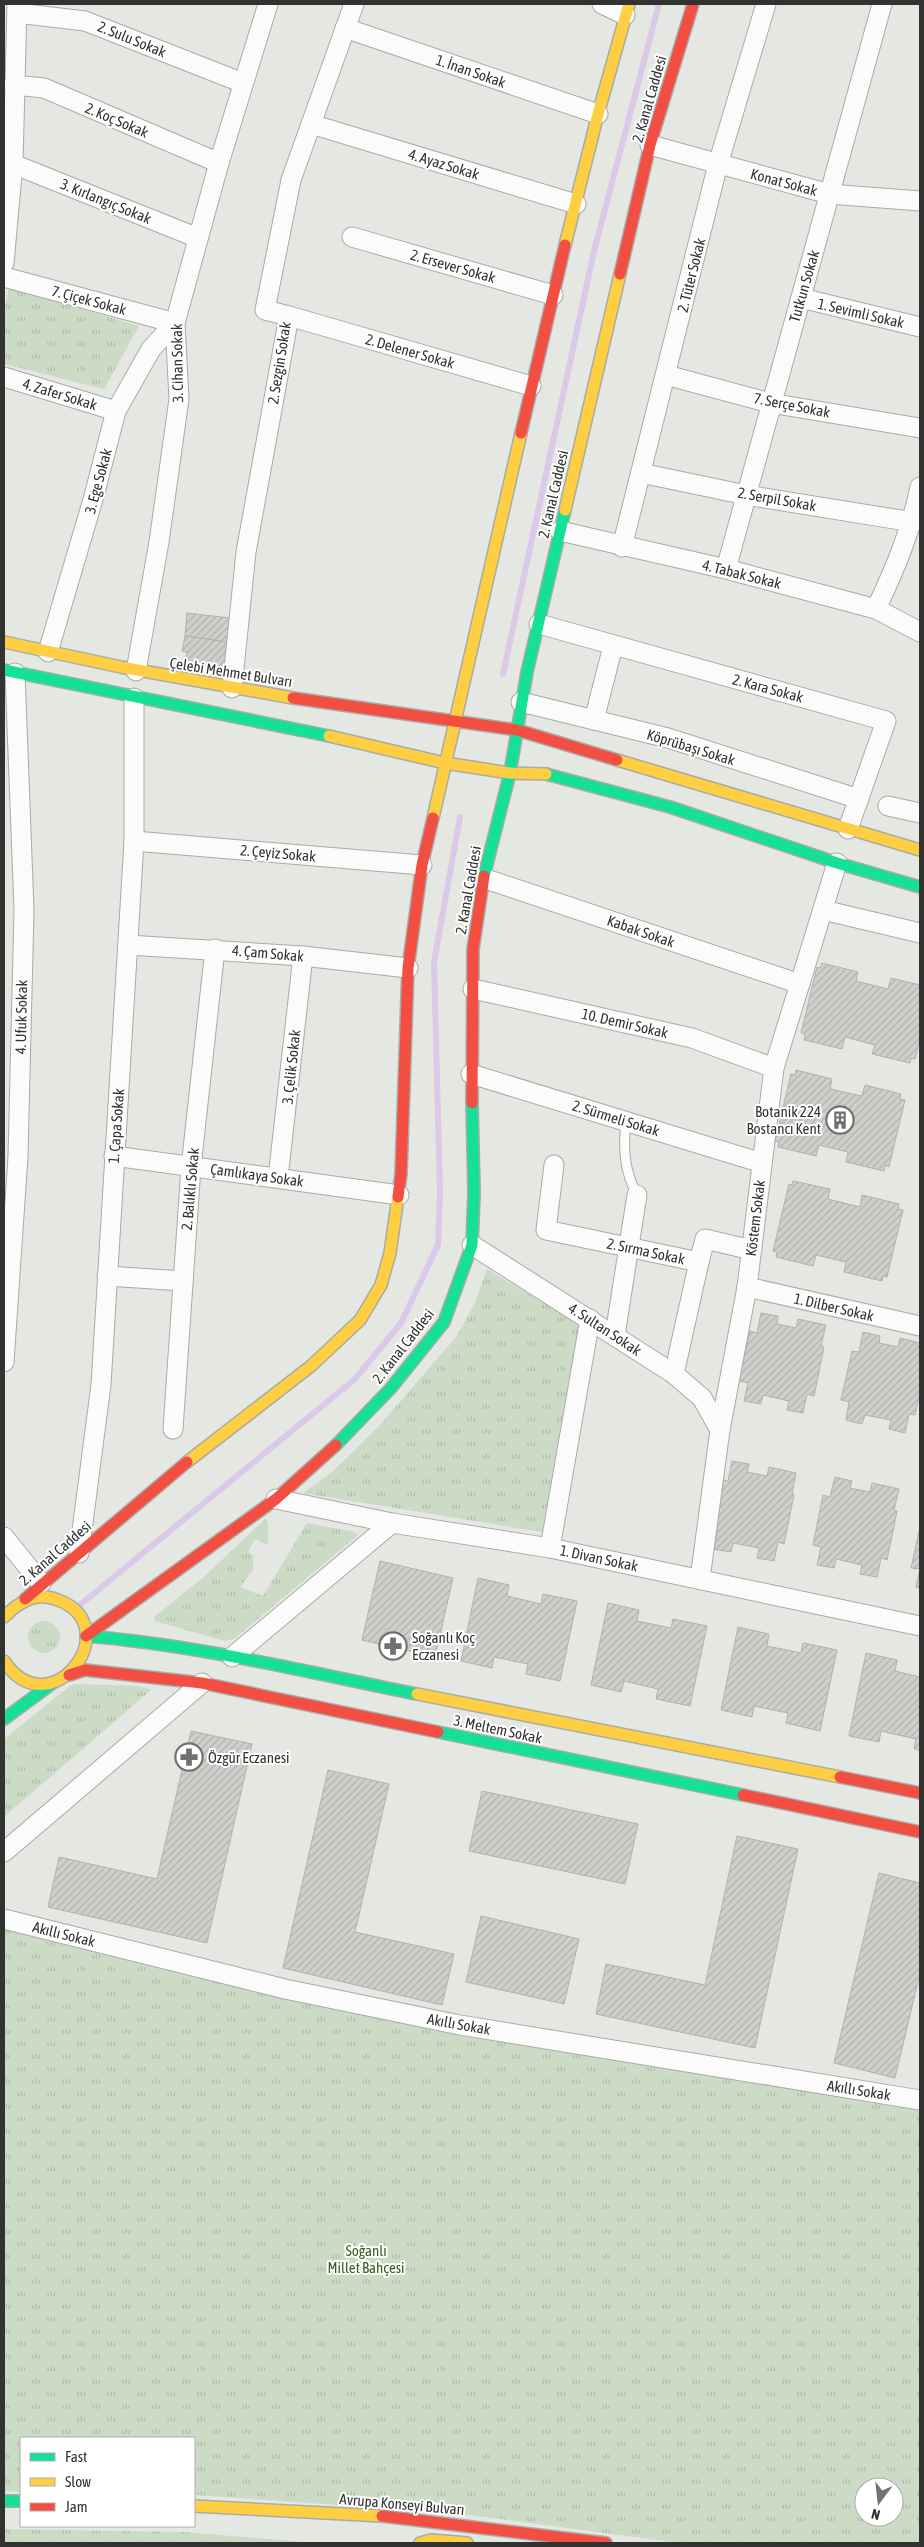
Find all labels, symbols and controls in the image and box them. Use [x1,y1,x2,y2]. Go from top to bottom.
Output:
street label: 2. Sulu Sokak [95,18,169,61]
street label: 1. İnan Sokak [434,51,509,91]
street label: 2. Kanal Caddesi [628,54,670,144]
street label: 2. Koç Sokak [83,99,152,141]
street label: 4. Ayaz Sokak [407,145,482,183]
street label: Konat Sokak [749,165,820,199]
street label: 3. Kırlangıç Sokak [58,175,154,227]
street label: 2. Tüter Sokak [674,236,709,314]
street label: 2. Ersever Sokak [409,246,498,286]
street label: Tutkun Sokak [786,248,822,324]
street label: 7. Çiçek Sokak [50,282,129,318]
street label: 1. Sevimli Sokak [816,295,906,331]
street label: 2. Sezgin Sokak [264,320,294,405]
street label: 3. Cihan Sokak [168,323,186,403]
street label: 2. Delener Sokak [364,330,457,372]
street label: 4. Zafer Sokak [21,375,99,413]
street label: 7. Serçe Sokak [752,389,832,421]
street label: 3. Ege Sokak [81,446,115,515]
street label: 2. Kanal Caddesi [535,448,571,540]
street label: 2. Serpil Sokak [736,484,818,514]
street label: 4. Tabak Sokak [701,556,784,592]
street label: Çelebi Mehmet Bulvarı [168,654,294,690]
street label: 2. Kara Sokak [731,670,806,706]
street label: Köprübaşı Sokak [645,726,738,769]
street label: 2. Çeyiz Sokak [240,841,317,865]
street label: 2. Kanal Caddesi [452,844,484,936]
street label: Kabak Sokak [605,912,677,951]
street label: 4. Çam Sokak [231,941,305,965]
street label: 4. Ufuk Sokak [12,979,30,1054]
street label: 10. Demir Sokak [580,1005,670,1041]
street label: 3. Çelik Sokak [279,1028,303,1105]
street label: 1. Çapa Sokak [105,1088,127,1164]
street label: 2. Sürmeli Sokak [570,1097,662,1139]
place label: Botanik 224 Bostancı Kent [746,1103,821,1137]
building icon: Botanik 224 Bostancı Kent [825,1105,855,1135]
street label: 2. Balıklı Sokak [178,1147,202,1231]
street label: Çamlıkaya Sokak [209,1160,305,1190]
street label: Köstem Sokak [742,1178,768,1257]
street label: 2. Sırma Sokak [605,1234,687,1268]
street label: 1. Dilber Sokak [792,1290,876,1325]
street label: 4. Sultan Sokak [565,1299,645,1359]
street label: 2. Kanal Caddesi [369,1305,437,1387]
street label: 2. Kanal Caddesi [16,1517,94,1589]
street label: 1. Divan Sokak [558,1541,640,1575]
place label: Soğanlı Koç Eczanesi [412,1629,475,1663]
pharmacy icon: Soğanlı Koç Eczanesi [378,1631,408,1661]
street label: 3. Meltem Sokak [452,1711,544,1747]
pharmacy icon: Özgür Eczanesi [174,1742,204,1772]
place label: Özgür Eczanesi [208,1749,289,1766]
street label: Akıllı Sokak [31,1918,97,1950]
street label: Akıllı Sokak [426,2010,492,2038]
street label: Akıllı Sokak [826,2077,892,2103]
park label: Soğanlı Millet Bahçesi [328,2242,404,2276]
legend [20,2437,195,2527]
text: Fast [65,2448,87,2465]
text: Slow [65,2473,91,2490]
north arrow [854,2477,904,2527]
street label: Avrupa Konseyi Bulvarı [339,2490,465,2518]
text: Jam [65,2498,88,2515]
text: N [870,2506,882,2523]

